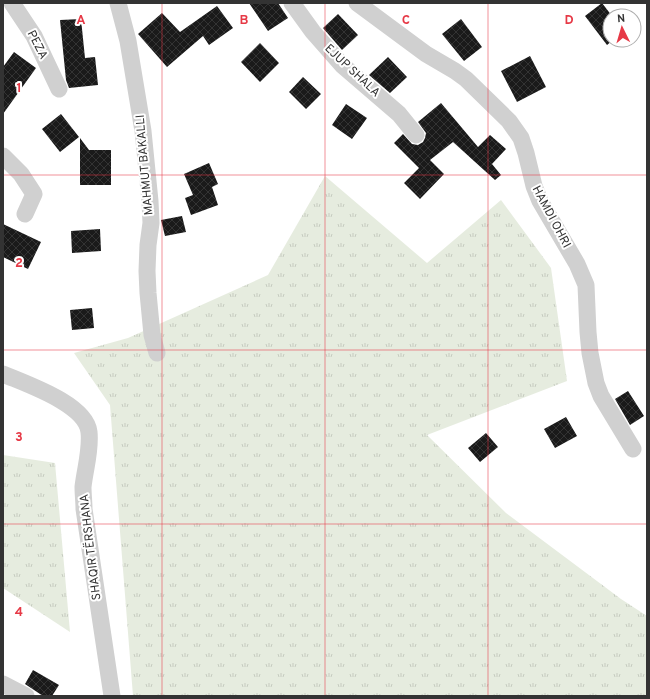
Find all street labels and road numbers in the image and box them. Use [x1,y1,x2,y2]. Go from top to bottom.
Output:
street label: PEZA [23,28,51,62]
street label: EJUP SHALA [321,41,383,101]
street label: MAHMUT BAKALLI [133,114,157,216]
street label: HAMDI OHRI [528,183,574,251]
street label: SHAQIR TËRSHANA [77,493,105,601]

